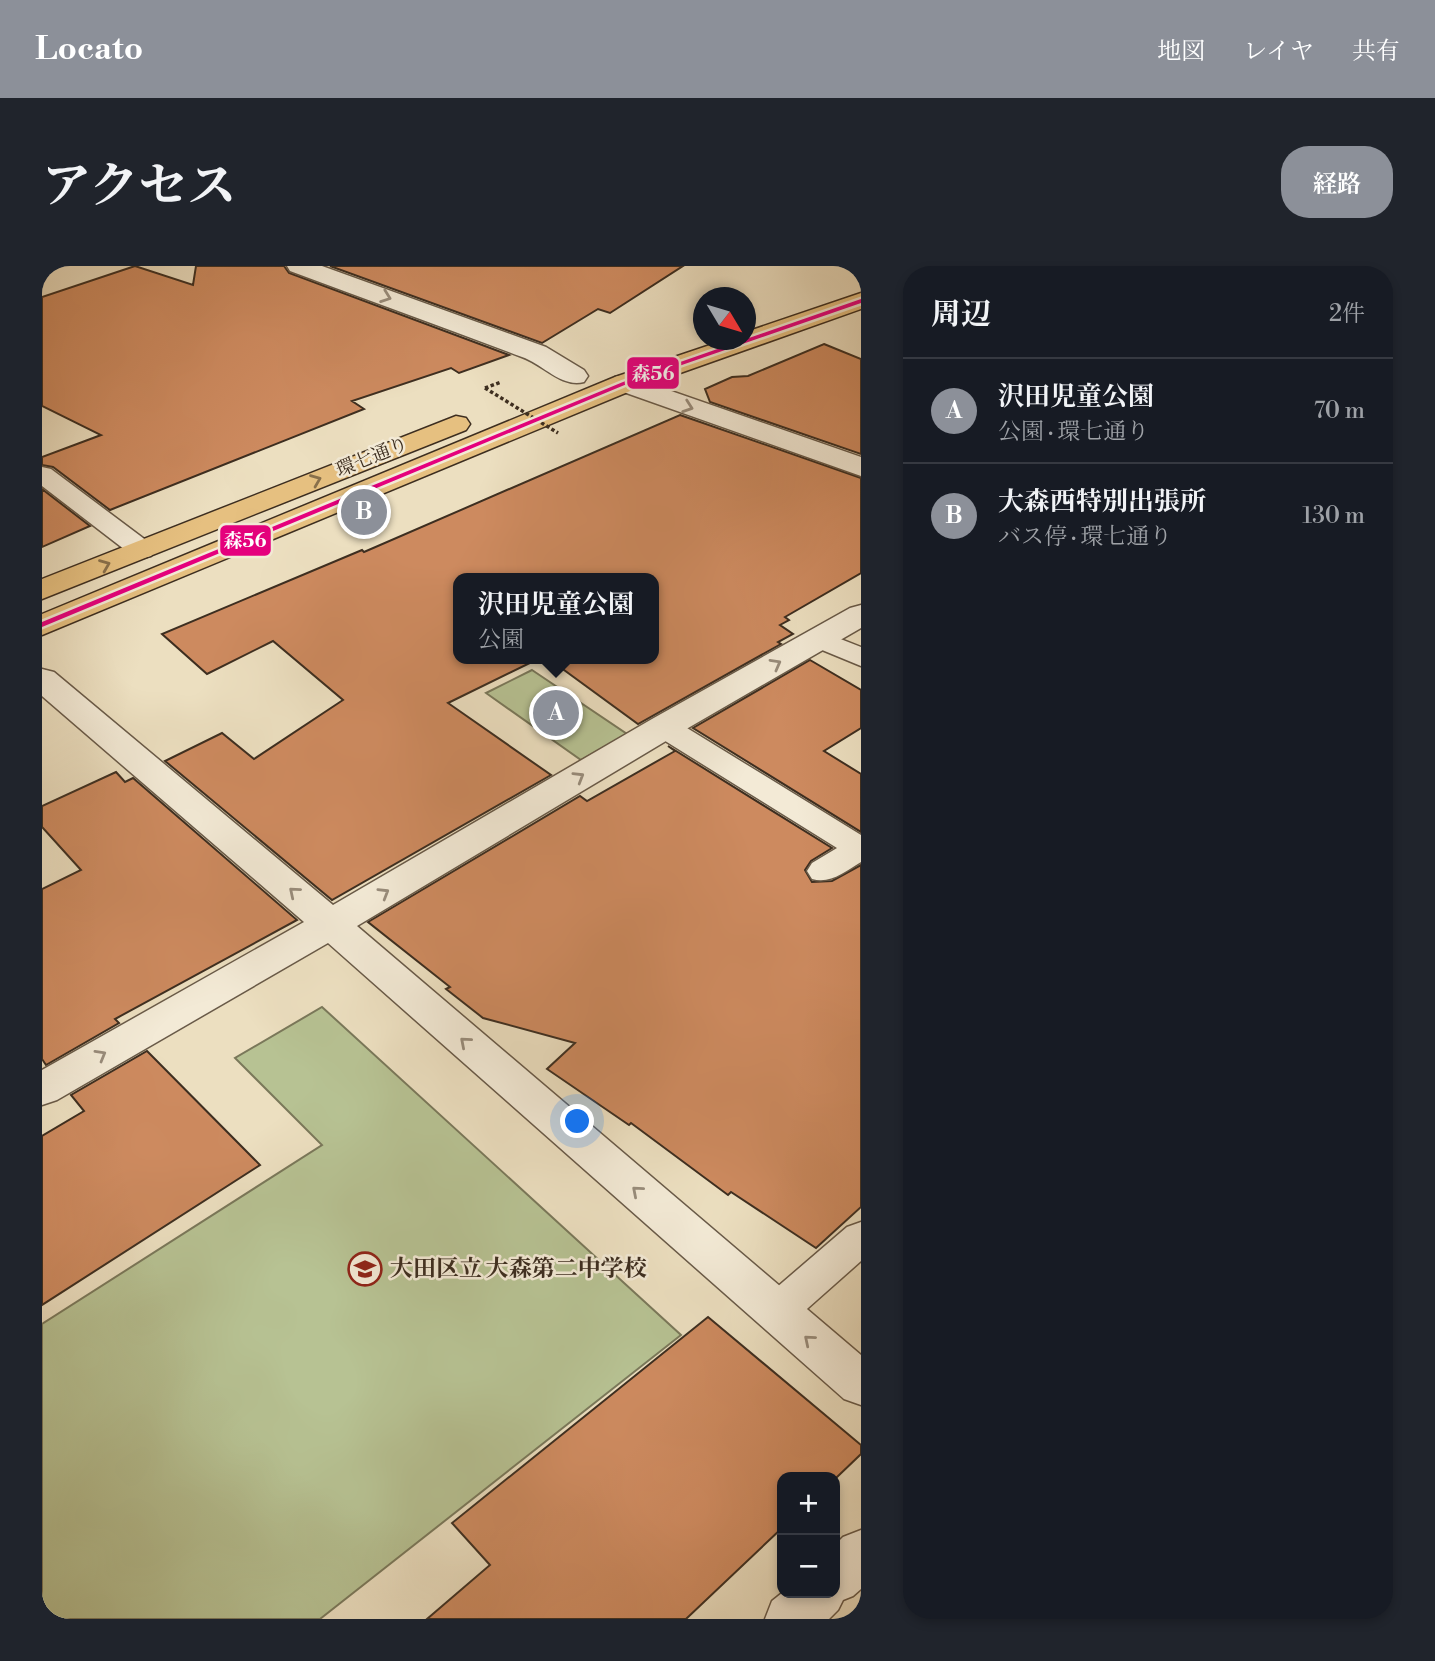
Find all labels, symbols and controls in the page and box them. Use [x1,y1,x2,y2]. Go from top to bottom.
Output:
text: Locato [35,29,143,70]
text: 地図 [1157,37,1205,67]
text: レイヤ [1243,37,1314,67]
text: 共有 [1352,37,1400,67]
button: 経路 [1281,146,1393,218]
text: アクセス [42,157,237,218]
north arrow [693,287,756,350]
one-way arrow [379,289,391,303]
text: 周辺 [931,296,991,334]
text: 2件 [1329,300,1365,328]
line badge: 森56 [626,356,680,390]
text: 森56 [632,362,674,386]
text: 沢田児童公園 [998,381,1154,413]
text: A [946,397,962,425]
text: 70 m [1314,397,1365,425]
one-way arrow [682,399,694,413]
text: 公園 · 環七通り [998,418,1149,446]
street label: 環七通り [332,432,412,482]
one-way arrow [310,474,322,488]
pin: B [341,486,387,538]
text: 大森西特別出張所 [998,486,1206,518]
text: B [945,502,963,530]
text: 130 m [1302,502,1365,530]
text: バス停 · 環七通り [998,523,1172,551]
line badge: 森56 [219,524,272,557]
text: 森56 [224,529,266,553]
one-way arrow [99,559,111,573]
popup [453,573,659,664]
text: 沢田児童公園 [478,589,634,621]
text: 公園 [478,626,524,654]
one-way arrow [769,659,782,672]
pin: A [533,687,579,739]
one-way arrow [572,773,585,786]
one-way arrow [289,888,301,901]
one-way arrow [376,889,389,902]
one-way arrow [460,1038,473,1050]
one-way arrow [94,1050,107,1063]
your location [560,1104,594,1138]
one-way arrow [632,1187,645,1199]
school or university icon: 大田区立 大森第二中学校 [346,1250,384,1288]
place label: 大田区立 大森第二中学校 [390,1255,647,1283]
one-way arrow [804,1336,817,1348]
map controls [777,1472,840,1598]
button: + [777,1472,840,1535]
button: − [777,1535,840,1598]

